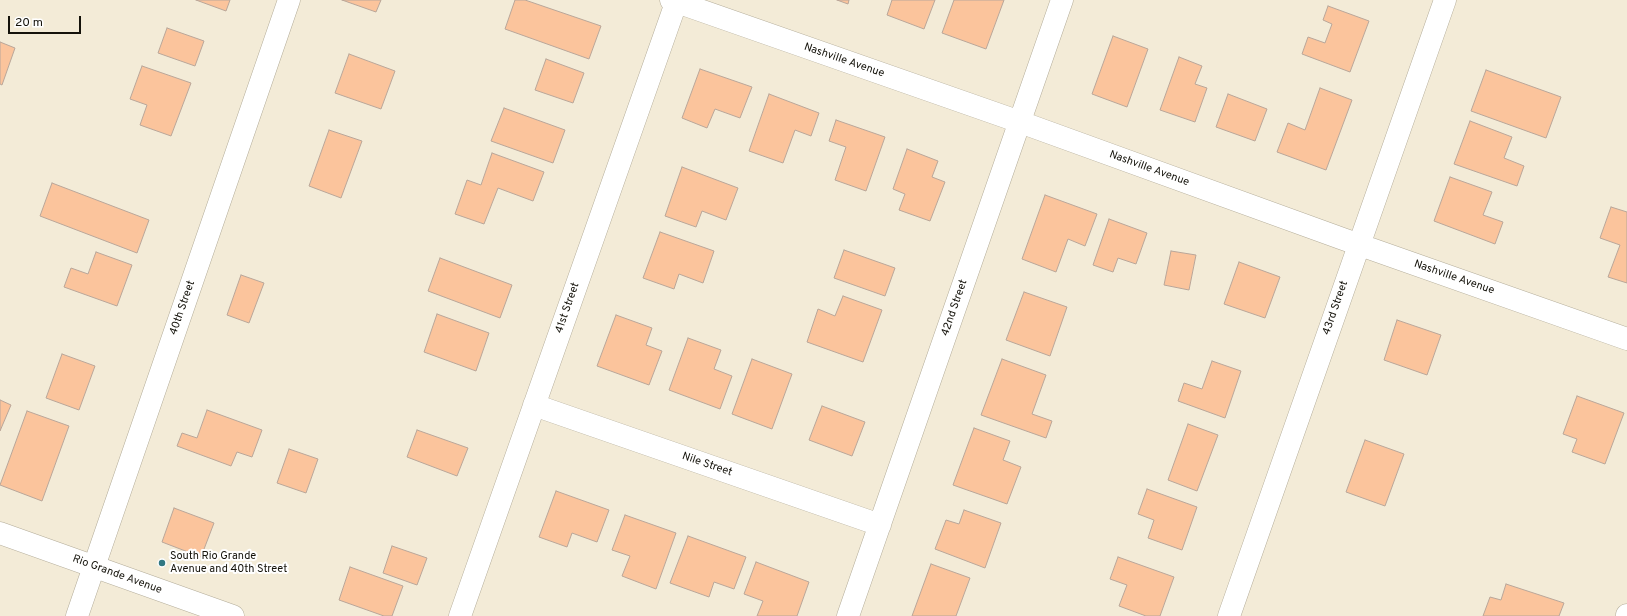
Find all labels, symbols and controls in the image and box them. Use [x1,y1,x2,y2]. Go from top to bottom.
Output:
scale bar [10,8,83,34]
text: 20 m [15,15,43,31]
street label: Nashville Avenue [802,41,886,81]
street label: Nashville Avenue [1107,148,1191,190]
street label: Nashville Avenue [1412,258,1496,298]
street label: 42nd Street [939,278,971,338]
street label: 40th Street [167,279,199,337]
street label: 43rd Street [1321,279,1351,337]
street label: 41st Street [553,281,583,335]
street label: Nile Street [680,450,734,480]
place label: South Rio Grande Avenue and 40th Street [170,550,287,576]
street label: Rio Grande Avenue [70,553,164,597]
marker: South Rio Grande Avenue and 40th Street [157,558,167,568]

